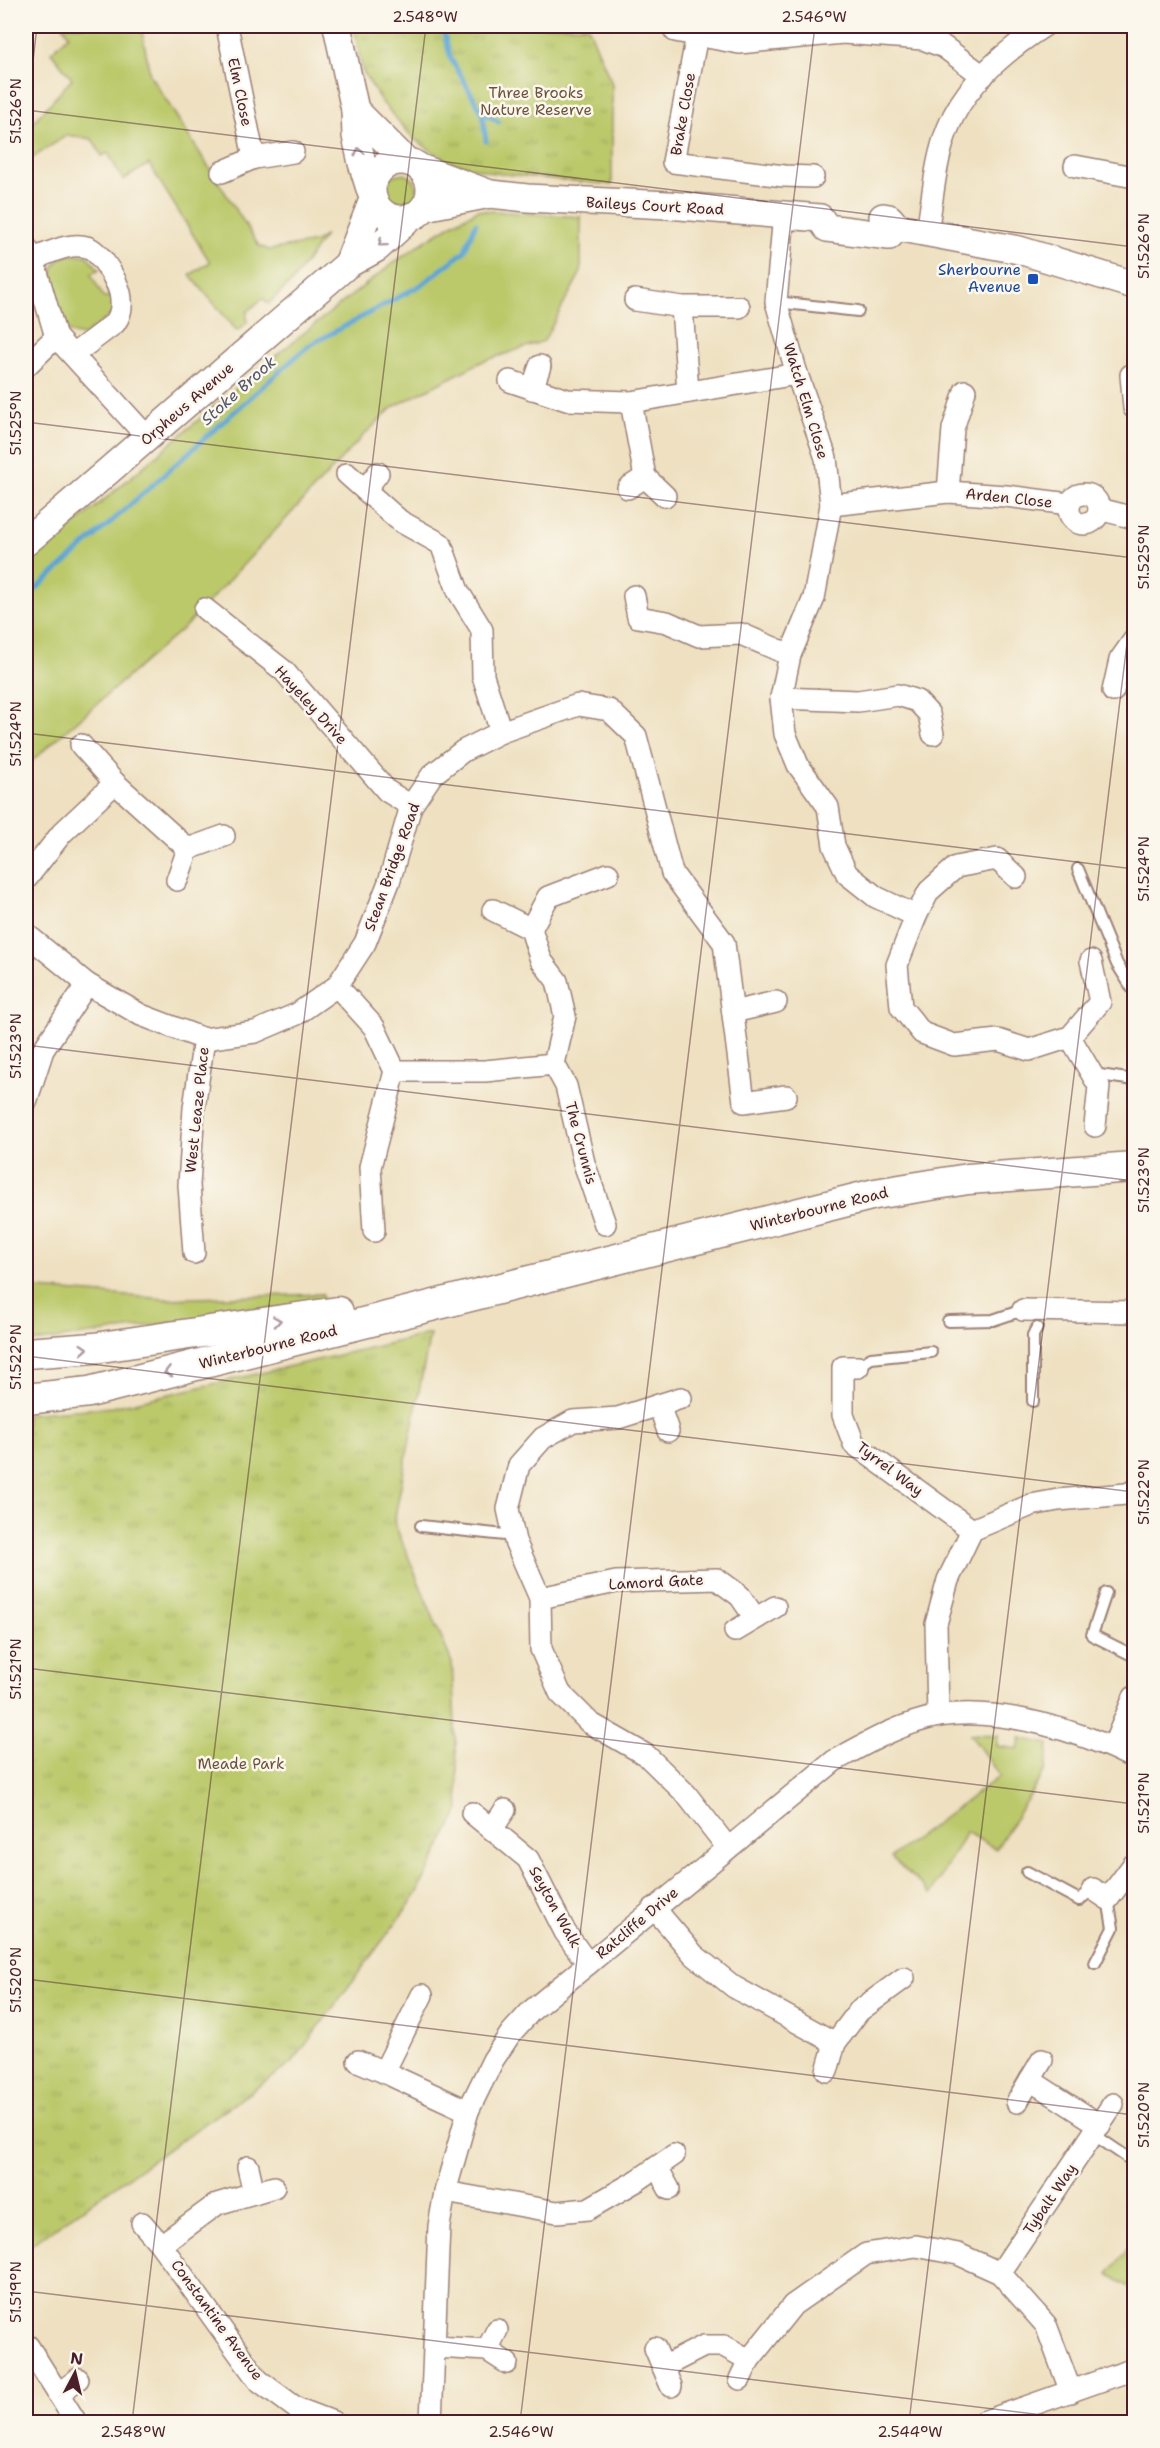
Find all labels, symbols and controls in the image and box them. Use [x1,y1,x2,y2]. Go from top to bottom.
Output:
text: 2.548°W [392,7,458,27]
text: 2.546°W [781,7,847,27]
street label: Elm Close [223,56,257,128]
street label: Brake Close [666,71,700,157]
text: 51.526°N [6,78,26,144]
park label: Three Brooks Nature Reserve [480,83,592,120]
one-way arrow [353,147,366,157]
street label: Baileys Court Road [585,192,725,220]
text: 51.526°N [1134,213,1154,279]
one-way arrow [378,235,389,246]
place label: Sherbourne Avenue [938,260,1021,297]
marker: Sherbourne Avenue [1026,272,1040,286]
street label: Watch Elm Close [779,340,833,462]
water label: Stoke Brook [196,351,280,430]
street label: Orpheus Avenue [136,358,238,450]
text: 51.525°N [6,390,26,456]
street label: Arden Close [965,483,1053,513]
text: 51.525°N [1134,524,1154,590]
street label: Hayeley Drive [270,661,352,749]
text: 51.524°N [6,701,26,767]
street label: Stean Bridge Road [359,799,425,934]
text: 51.524°N [1134,836,1154,902]
text: 51.523°N [6,1013,26,1079]
street label: West Leaze Place [180,1046,214,1174]
street label: The Crunnis [560,1099,602,1187]
text: 51.523°N [1134,1147,1154,1213]
street label: Winterbourne Road [748,1182,891,1236]
one-way arrow [272,1315,281,1327]
street label: Winterbourne Road [197,1320,340,1374]
text: 51.522°N [6,1324,26,1390]
one-way arrow [79,1343,88,1356]
one-way arrow [163,1365,174,1377]
street label: Tyrrel Way [853,1437,927,1501]
text: 51.522°N [1134,1459,1154,1525]
street label: Lamord Gate [608,1570,704,1594]
text: 51.521°N [6,1638,26,1700]
park label: Meade Park [197,1754,285,1774]
text: 51.521°N [1134,1772,1154,1834]
street label: Seyton Walk [524,1863,586,1951]
street label: Ratcliffe Drive [592,1883,682,1963]
text: 51.520°N [6,1947,26,2013]
text: 51.520°N [1134,2082,1154,2148]
street label: Tybalt Way [1019,2159,1081,2239]
street label: Constantine Avenue [166,2256,268,2384]
text: 51.519°N [6,2261,26,2323]
north arrow [45,2343,105,2403]
text: N [69,2347,84,2370]
text: 2.548°W [100,2422,166,2442]
text: 2.546°W [488,2422,554,2442]
text: 2.544°W [877,2422,943,2442]

